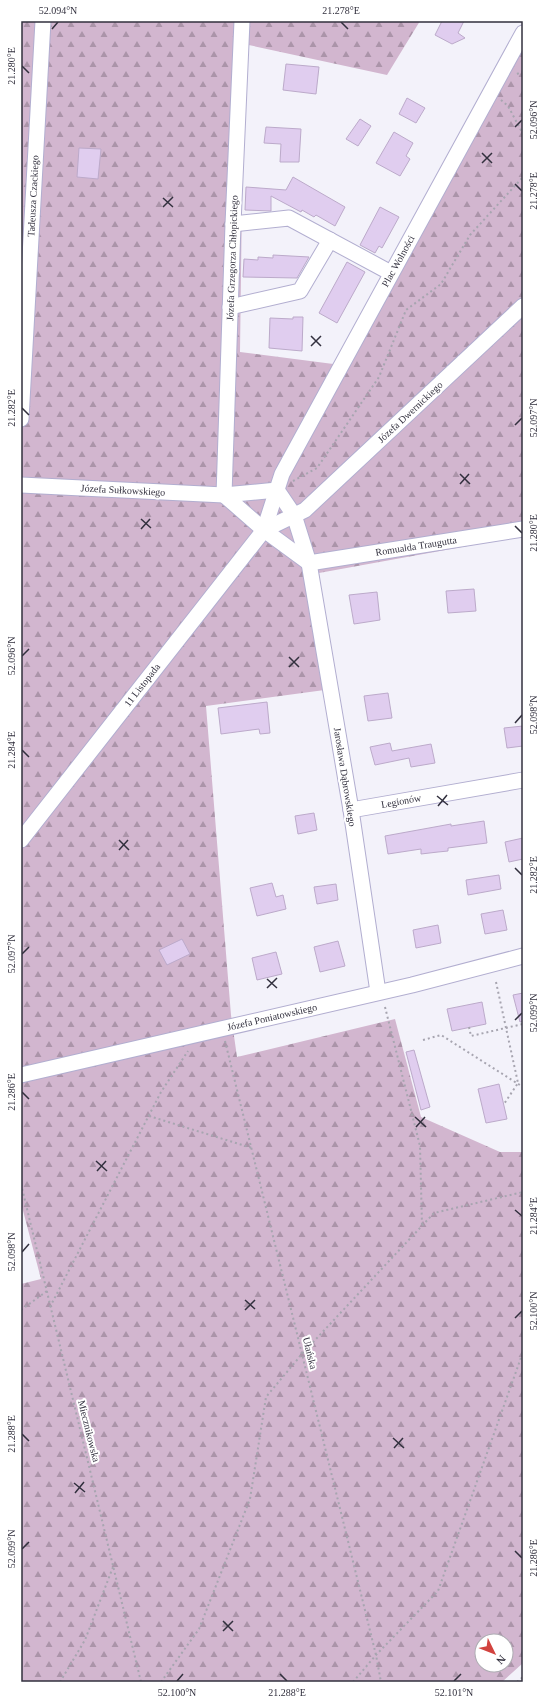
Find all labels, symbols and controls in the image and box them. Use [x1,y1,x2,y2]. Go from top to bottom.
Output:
text: 52.094°N [39,5,77,16]
text: 21.278°E [322,5,360,16]
text: 21.280°E [6,47,17,85]
text: 52.096°N [528,101,539,139]
street label: Tadeusza Czackiego [25,155,41,237]
text: 21.278°E [528,172,539,210]
street label: Józefa Grzegorza Chłopickiego [224,195,240,321]
street label: Plac Wolności [379,233,417,289]
street label: Józefa Dwernickiego [375,379,445,445]
text: 21.282°E [6,389,17,427]
text: 52.097°N [528,399,539,437]
street label: Józefa Sułkowskiego [80,482,166,498]
text: 21.280°E [528,514,539,552]
street label: Romualda Traugutta [375,534,458,558]
text: 52.096°N [6,637,17,675]
street label: 11 Listopada [122,661,163,709]
text: 52.098°N [528,696,539,734]
street label: Jarosława Dąbrowskiego [332,727,358,827]
text: 21.284°E [6,731,17,769]
street label: Legionów [380,792,423,810]
text: 21.282°E [528,856,539,894]
text: 52.097°N [6,935,17,973]
text: 52.099°N [528,994,539,1032]
street label: Józefa Poniatowskiego [226,1001,318,1033]
text: 21.286°E [6,1073,17,1111]
text: 21.284°E [528,1197,539,1235]
text: 52.098°N [6,1233,17,1271]
text: 52.100°N [528,1292,539,1330]
street label: Ułańska [301,1336,319,1371]
street label: Miecznikowska [76,1399,102,1464]
text: 21.288°E [6,1415,17,1453]
text: 52.099°N [6,1530,17,1568]
text: 21.286°E [528,1539,539,1577]
north arrow [474,1633,514,1673]
text: N [494,1653,508,1667]
text: 52.100°N [158,1687,196,1698]
text: 21.288°E [268,1687,306,1698]
text: 52.101°N [435,1687,473,1698]

